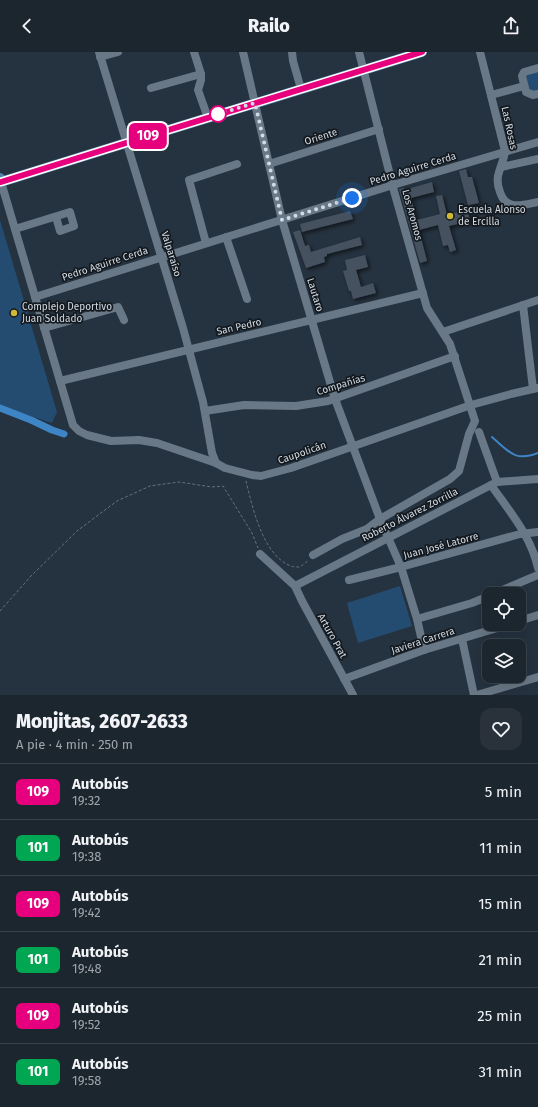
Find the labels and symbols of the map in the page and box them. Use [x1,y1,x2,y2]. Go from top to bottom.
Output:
unlabelled marker [209,105,227,123]
street label: Las Rosas [499,105,519,151]
line badge: 109 [125,123,171,149]
street label: Oriente [303,126,339,148]
street label: Pedro Aguirre Cerda [368,150,458,188]
your location [342,188,362,208]
street label: Los Aromos [399,188,425,242]
place label: Escuela Alonso de Ercilla [458,204,526,228]
marker: Escuela Alonso de Ercilla [445,211,455,221]
street label: Valparaíso [158,229,185,278]
street label: Pedro Aguirre Cerda [60,244,150,284]
street label: Lautaro [304,277,326,313]
place label: Complejo Deportivo Juan Soldado [22,301,112,325]
marker: Complejo Deportivo Juan Soldado [9,308,19,318]
street label: San Pedro [215,316,263,338]
street label: Compañías [315,371,367,398]
street label: Caupolicán [276,439,328,467]
street label: Roberto Álvarez Zorrilla [359,484,460,544]
street label: Juan José Latorre [402,530,480,562]
street label: Arturo Prat [315,612,349,661]
street label: Javiera Carrera [390,625,456,657]

